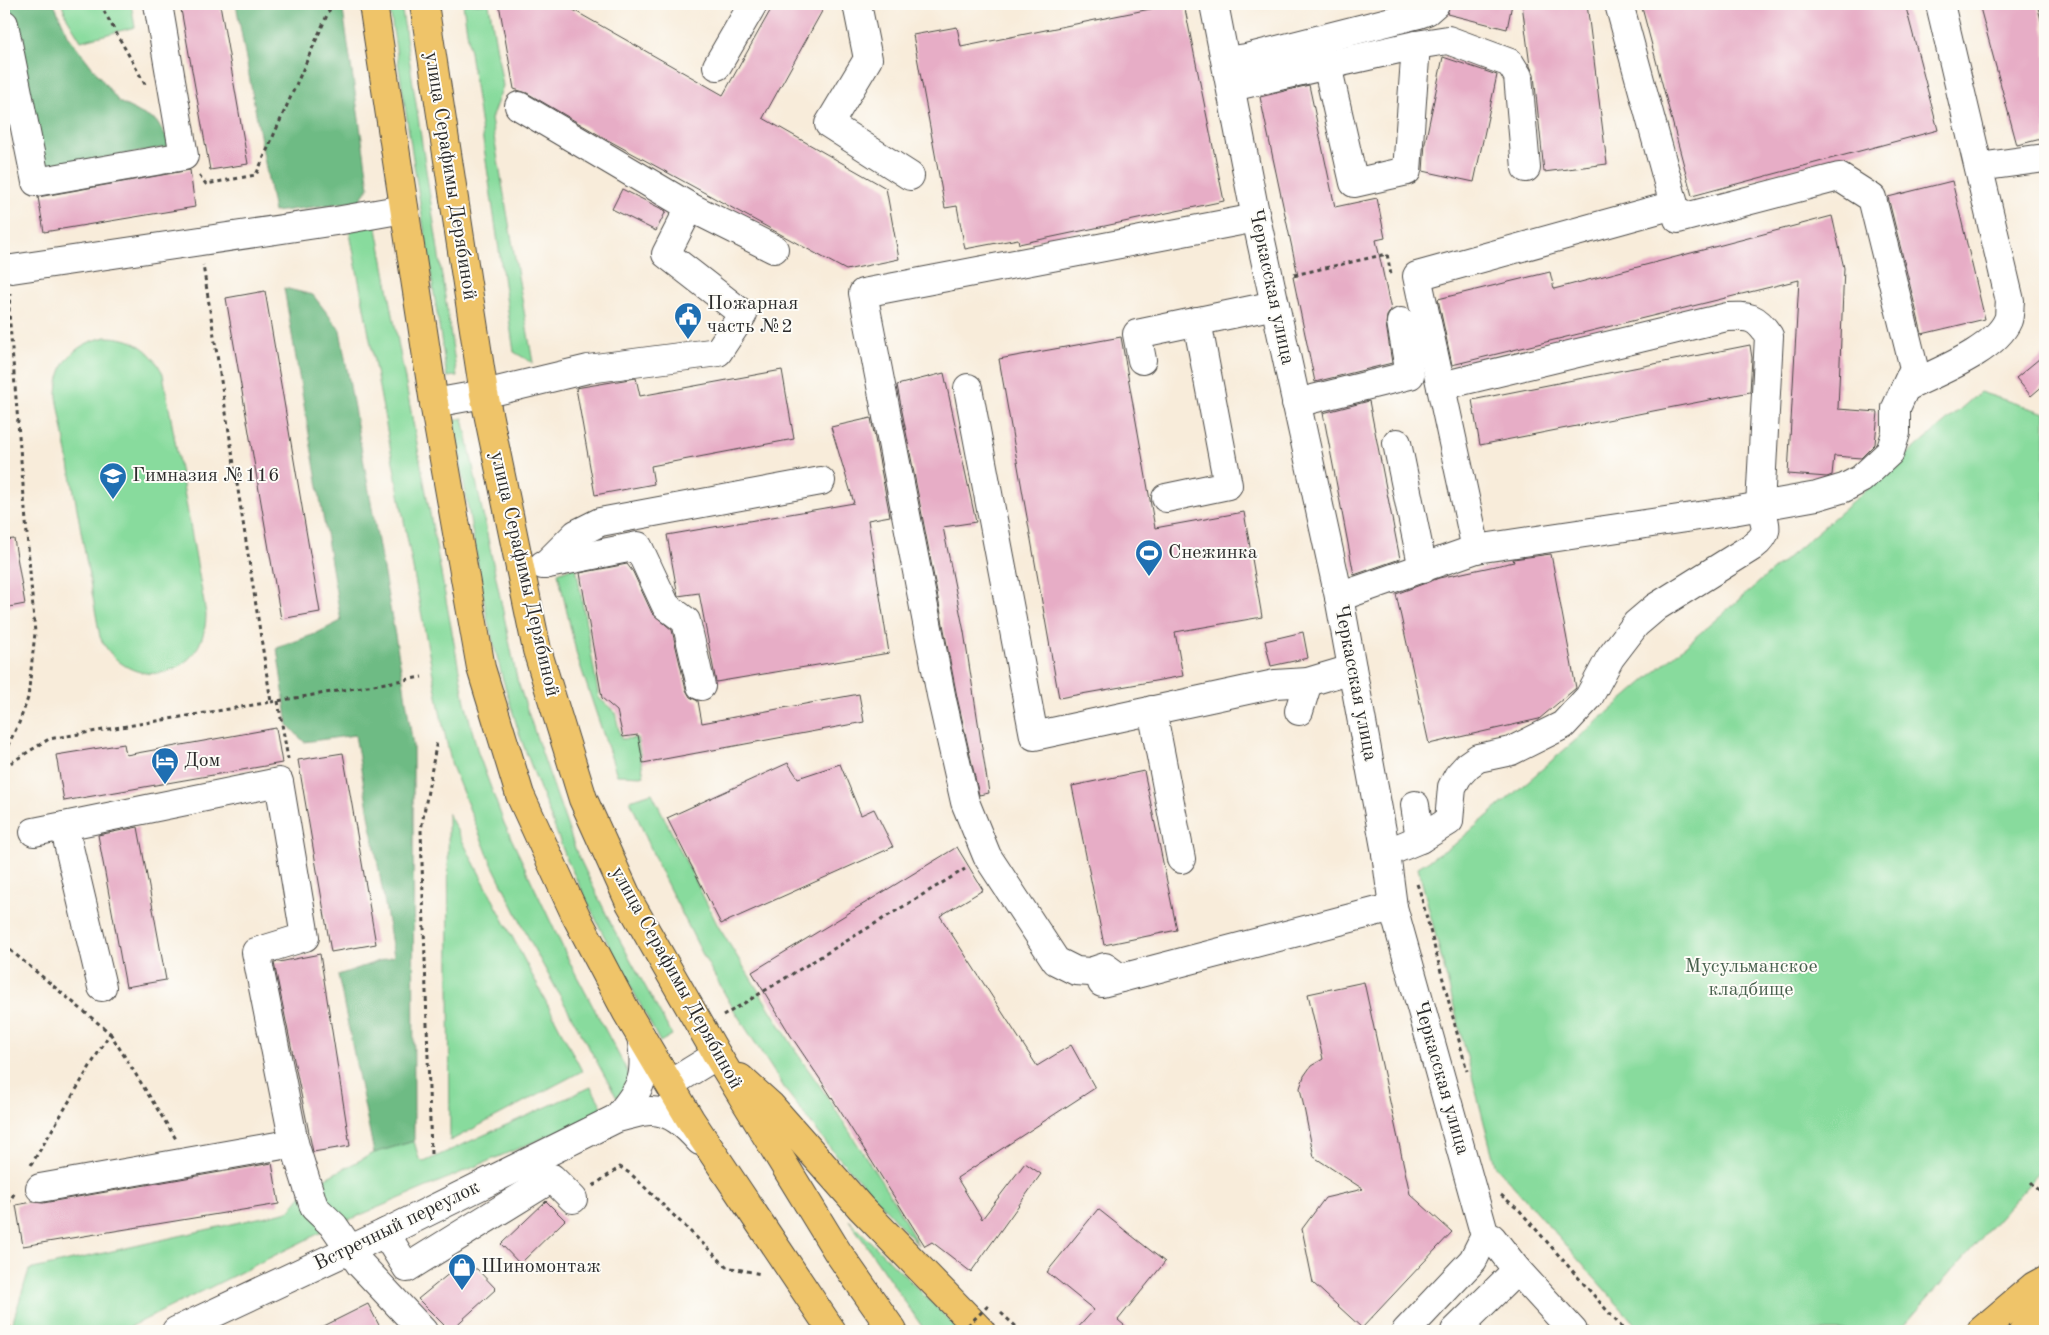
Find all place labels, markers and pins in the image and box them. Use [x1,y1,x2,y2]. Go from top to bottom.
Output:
place label: Пожарная часть №2 [707,294,799,337]
public building icon: Пожарная часть №2 [673,301,703,340]
school or university icon: Гимназия №116 [98,461,128,500]
place label: Гимназия №116 [132,466,280,486]
sports icon: Снежинка [1134,538,1164,577]
place label: Снежинка [1168,543,1258,563]
hotel icon: Дом [150,746,180,785]
place label: Дом [184,751,220,771]
shop icon: Шиномонтаж [447,1252,477,1291]
place label: Шиномонтаж [481,1257,601,1277]

